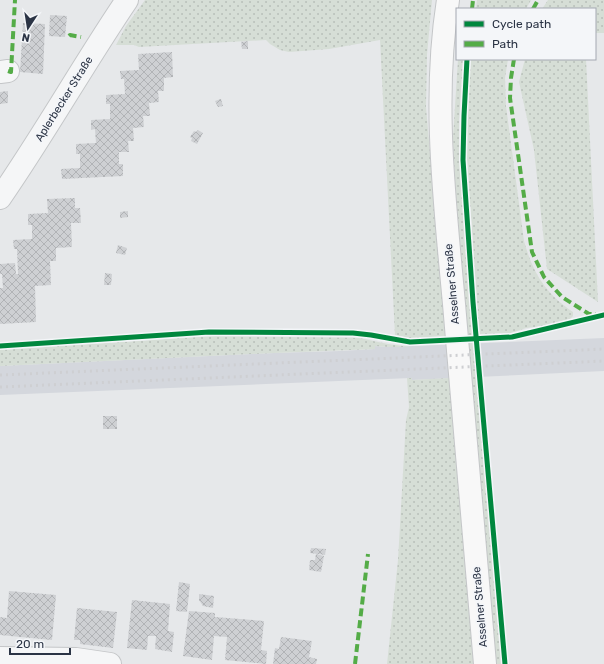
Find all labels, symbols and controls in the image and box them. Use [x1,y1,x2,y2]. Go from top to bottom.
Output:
north arrow [8,8,48,48]
legend [456,8,596,60]
text: Cycle path [492,17,551,31]
text: N [21,30,31,44]
text: Path [492,37,518,51]
street label: Aplerbecker Straße [33,54,95,144]
street label: Asselner Straße [442,243,462,325]
street label: Asselner Straße [470,566,490,648]
scale bar [10,630,70,656]
text: 20 m [16,637,44,651]

